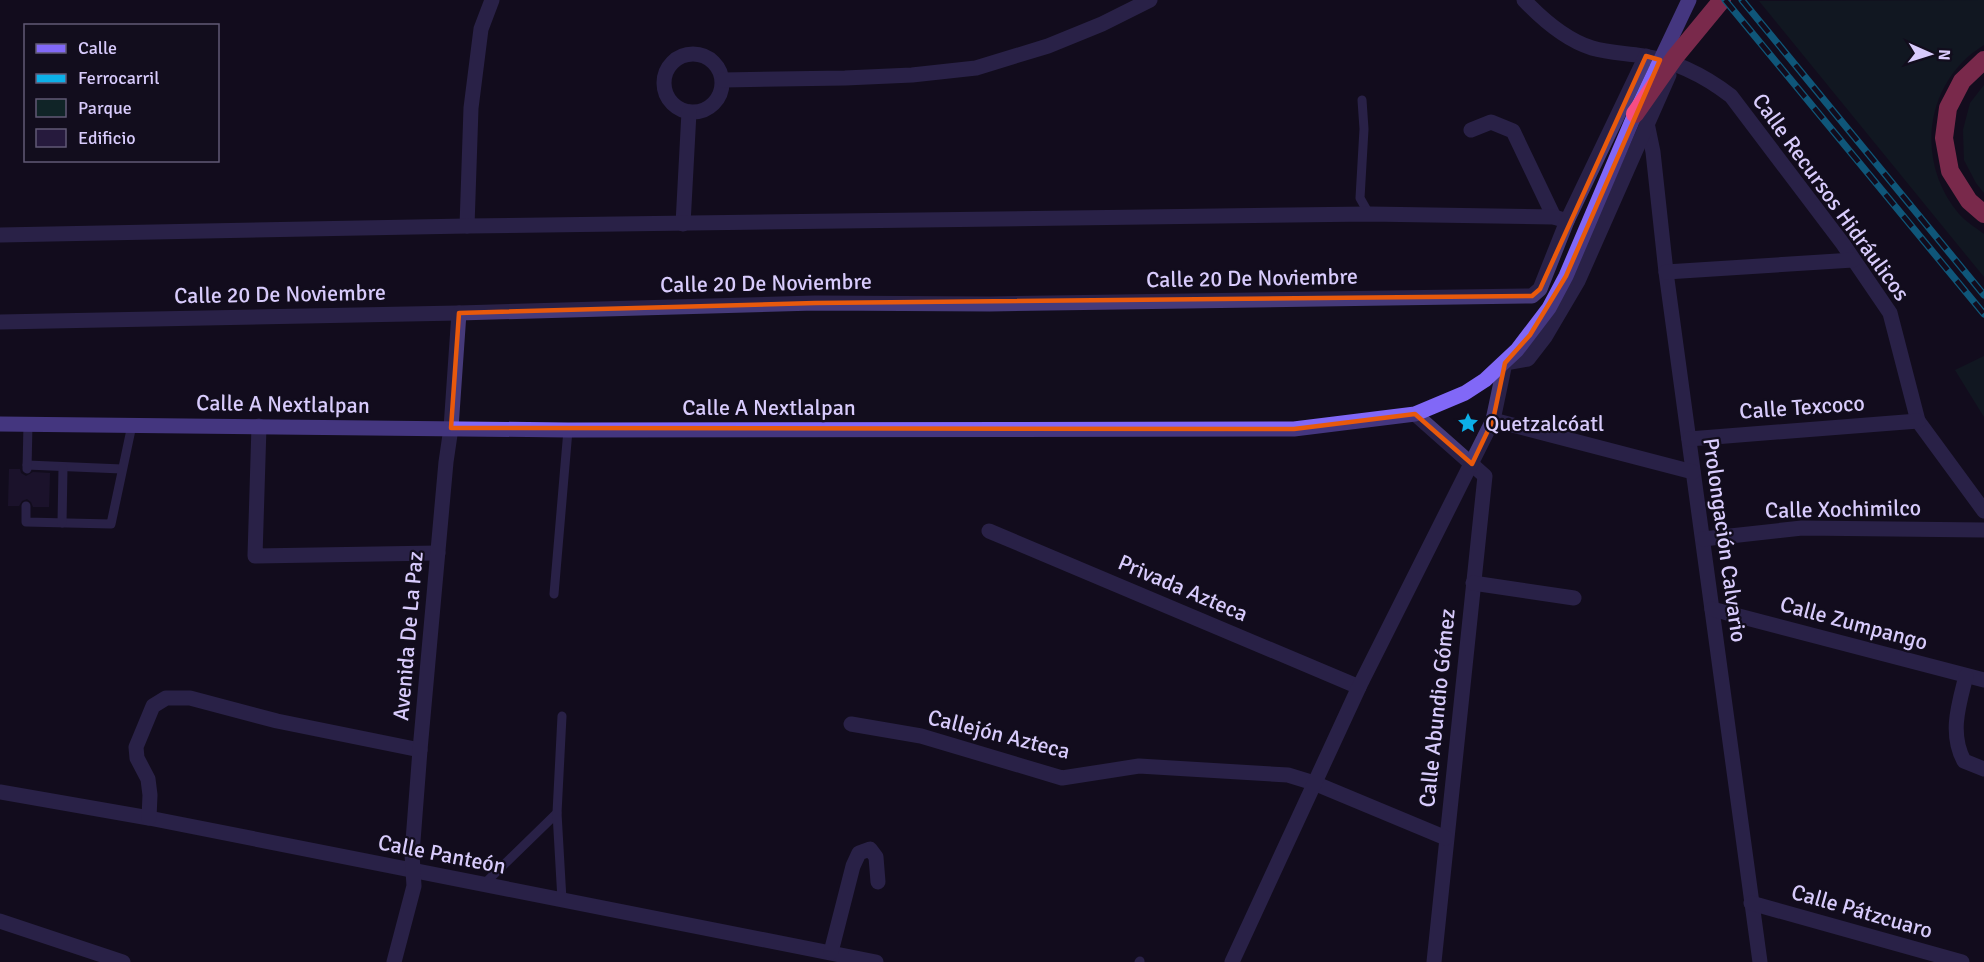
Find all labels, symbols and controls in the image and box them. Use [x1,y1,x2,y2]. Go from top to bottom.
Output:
legend [24,24,219,162]
north arrow [1900,24,1960,84]
text: Calle [78,37,117,59]
text: N [1934,49,1954,61]
text: Ferrocarril [78,67,159,89]
street label: Calle Recursos Hidráulicos [1747,88,1915,306]
text: Parque [78,97,132,119]
text: Edificio [78,127,136,149]
street label: Calle 20 De Noviembre [1146,263,1358,293]
street label: Calle 20 De Noviembre [660,268,872,298]
street label: Calle 20 De Noviembre [174,279,386,309]
street label: Calle A Nextlalpan [196,389,370,419]
street label: Calle Texcoco [1738,389,1866,425]
street label: Calle A Nextlalpan [682,394,856,421]
place label: Quetzalcóatl [1485,410,1604,437]
place icon: Quetzalcóatl [1456,411,1480,435]
street label: Prolongación Calvario [1697,436,1753,644]
street label: Calle Xochimilco [1765,494,1921,524]
street label: Privada Azteca [1114,549,1252,627]
street label: Avenida De La Paz [387,550,429,722]
street label: Calle Zumpango [1777,590,1931,656]
street label: Calle Abundio Gómez [1413,607,1461,809]
street label: Callejón Azteca [925,703,1073,765]
street label: Calle Panteón [376,828,508,880]
street label: Calle Pátzcuaro [1788,878,1936,944]

